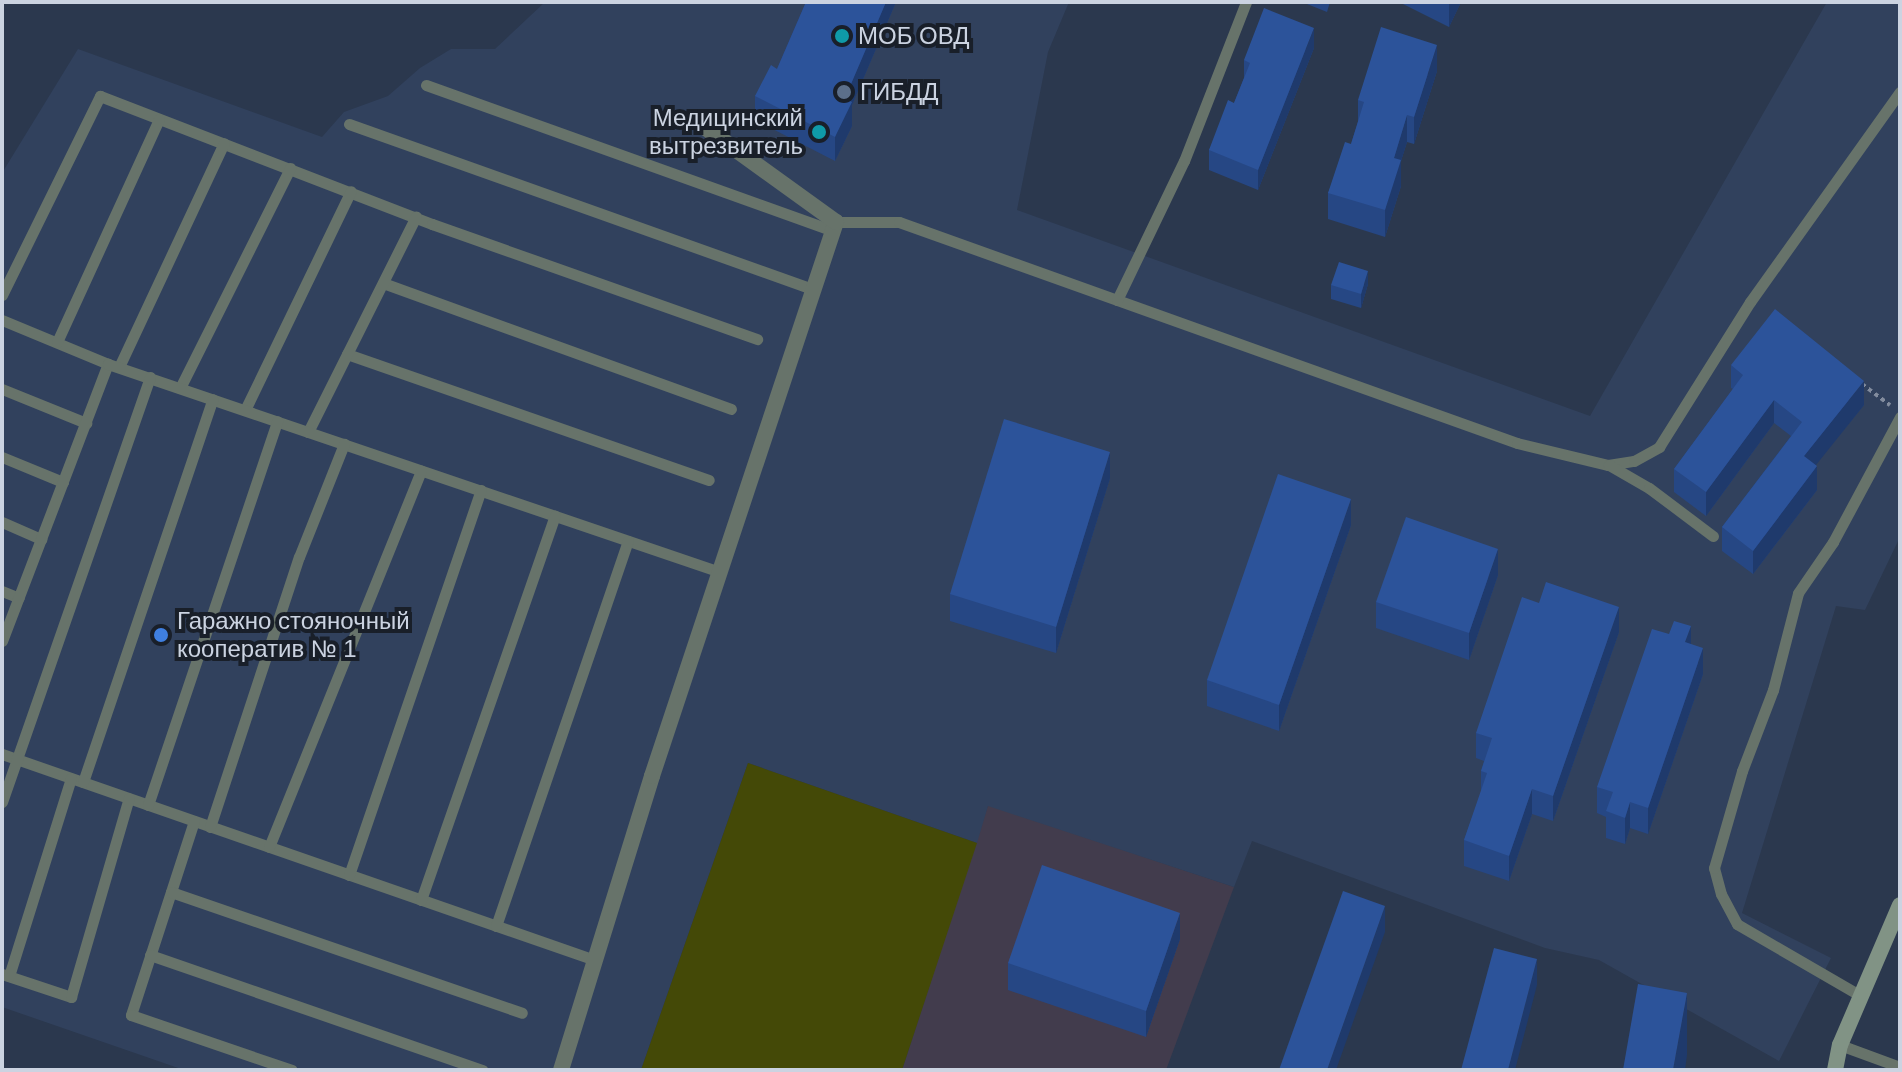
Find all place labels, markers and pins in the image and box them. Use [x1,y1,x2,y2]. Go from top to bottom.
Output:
place label: МОБ ОВД [858,22,969,50]
marker: МОБ ОВД [833,27,851,45]
place label: ГИБДД [860,78,939,106]
marker: ГИБДД [835,83,853,101]
place label: Медицинский вытрезвитель [649,104,803,160]
marker: Медицинский вытрезвитель [810,123,828,141]
place label: Гаражно стояночный кооператив № 1 [177,607,410,663]
marker: Гаражно стояночный кооператив № 1 [152,626,170,644]

